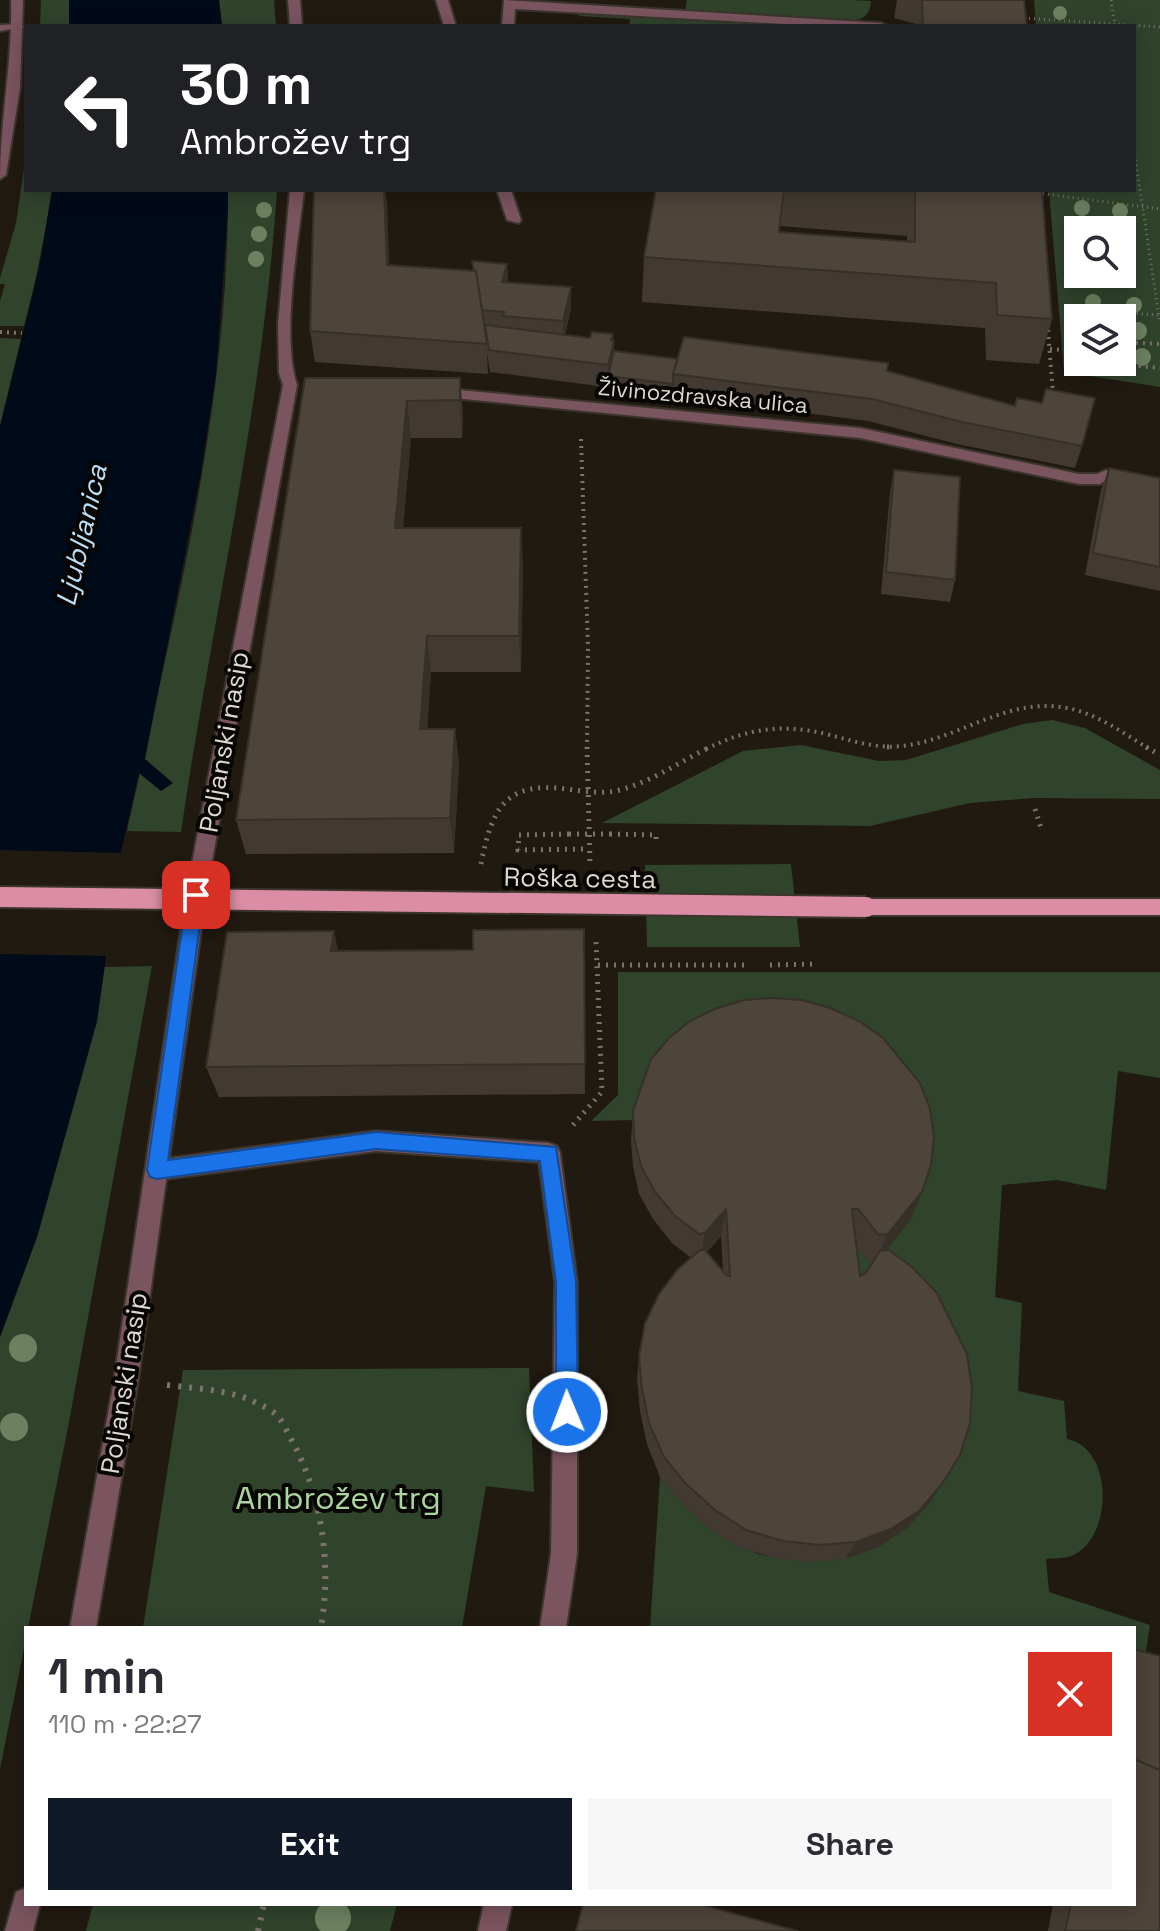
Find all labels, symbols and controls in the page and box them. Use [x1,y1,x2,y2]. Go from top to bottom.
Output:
text: 30 m [180,49,312,120]
icon: left [48,56,152,160]
text: Ambrožev trg [180,119,411,165]
map controls [1064,216,1136,376]
button: search [1064,216,1136,288]
button: layers [1064,304,1136,376]
street label: Živinozdravska ulica [597,373,809,419]
water label: Ljubljanica [47,460,115,609]
street label: Poljanski nasip [191,649,257,835]
street label: Roška cesta [503,860,657,896]
pin [162,861,230,929]
icon: arrive [174,873,218,917]
street label: Poljanski nasip [93,1290,155,1476]
position arrow [525,1370,609,1454]
park label: Ambrožev trg [235,1478,441,1518]
text: 1 min [48,1646,165,1707]
button: close [1028,1652,1112,1736]
text: 110 m · 22:27 [48,1707,202,1741]
button: Exit [48,1798,572,1890]
button: Share [588,1798,1112,1890]

